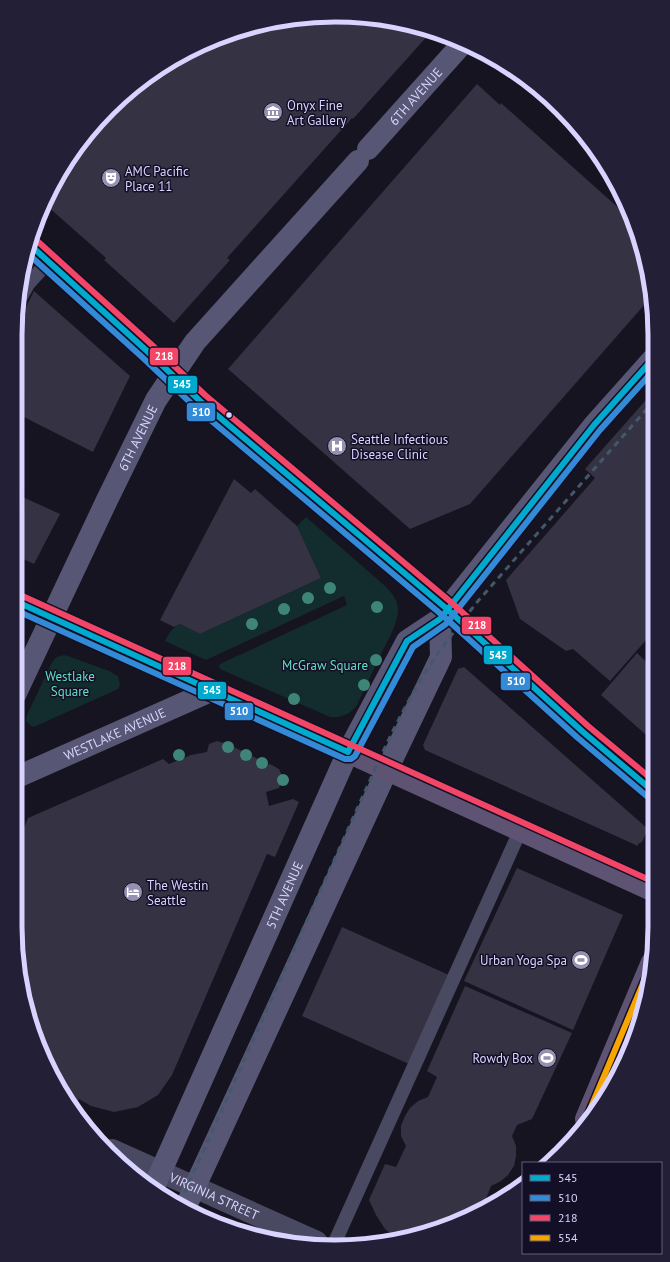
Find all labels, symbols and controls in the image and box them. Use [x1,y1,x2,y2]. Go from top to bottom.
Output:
street label: 6TH AVENUE [385,64,446,129]
place label: Onyx Fine Art Gallery [287,97,346,129]
museum icon: Onyx Fine Art Gallery [262,101,284,123]
place label: AMC Pacific Place 11 [125,163,189,195]
theatre icon: AMC Pacific Place 11 [100,167,122,189]
line badge: 218 [149,347,179,366]
text: 218 [155,349,173,363]
line badge: 545 [167,375,198,394]
text: 545 [173,377,191,391]
street label: 6TH AVENUE [114,402,161,474]
line badge: 510 [186,402,216,422]
text: 510 [192,405,210,419]
unlabelled marker [224,410,234,420]
place label: Seattle Infectious Disease Clinic [351,431,448,463]
hospital icon: Seattle Infectious Disease Clinic [326,435,348,457]
line badge: 218 [461,616,492,635]
text: 218 [468,618,486,632]
line badge: 545 [483,645,513,665]
text: 545 [489,648,507,662]
line badge: 218 [162,656,192,676]
park label: McGraw Square [282,657,368,674]
text: 218 [168,659,186,673]
park label: Westlake Square [45,668,95,700]
line badge: 510 [500,672,531,691]
text: 510 [507,674,525,688]
line badge: 545 [197,681,227,700]
text: 545 [203,683,221,697]
line badge: 510 [224,702,254,721]
street label: WESTLAKE AVENUE [61,704,168,764]
text: 510 [230,704,248,718]
street label: 5TH AVENUE [262,859,307,931]
place label: The Westin Seattle [147,877,208,909]
hotel icon: The Westin Seattle [122,881,144,903]
sports icon: Urban Yoga Spa [570,949,592,971]
place label: Urban Yoga Spa [480,952,567,969]
sports icon: Rowdy Box [536,1047,558,1069]
place label: Rowdy Box [473,1050,533,1067]
legend [522,1162,662,1254]
street label: VIRGINIA STREET [166,1168,262,1223]
text: 545 [558,1170,578,1185]
text: 510 [558,1190,578,1205]
text: 218 [558,1210,578,1225]
text: 554 [558,1230,578,1245]

